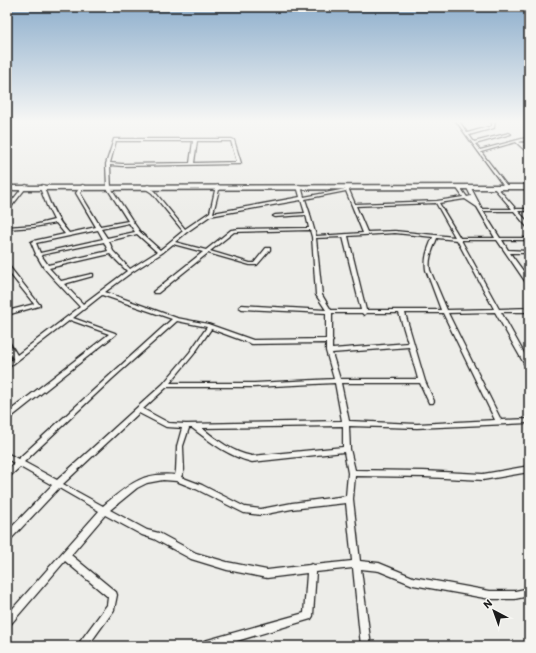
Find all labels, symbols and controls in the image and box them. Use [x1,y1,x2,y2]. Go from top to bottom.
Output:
north arrow [474,591,514,631]
text: N [481,596,495,611]

